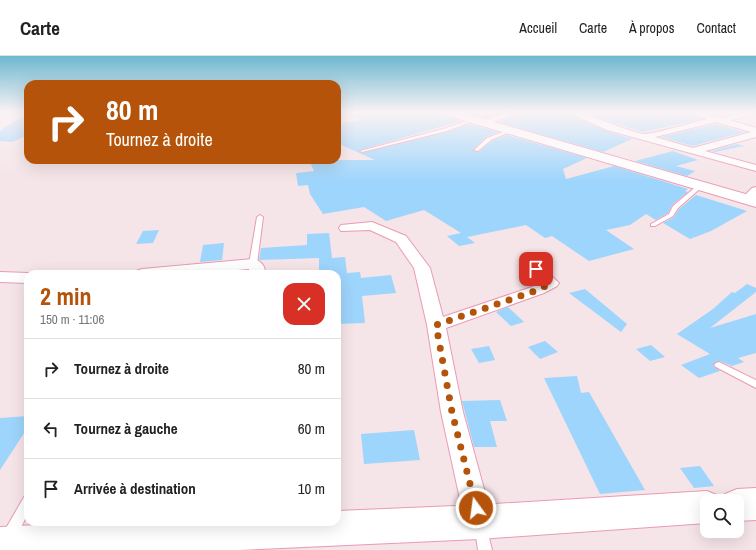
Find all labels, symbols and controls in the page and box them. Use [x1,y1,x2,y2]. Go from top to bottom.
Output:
text: Carte [20,15,60,41]
text: Accueil [519,19,557,37]
text: Carte [579,19,607,37]
text: À propos [629,19,674,37]
text: Contact [696,19,736,37]
text: 80 m [106,91,158,129]
icon: right [40,96,92,148]
text: Tournez à droite [106,127,213,152]
pin [519,252,553,286]
icon: arrive [525,258,547,280]
text: 2 min [40,280,91,312]
button: close [283,283,325,325]
text: 150 m · 11:06 [40,311,104,328]
icon: right [40,358,62,380]
text: Tournez à droite [74,358,169,379]
text: 80 m [298,358,325,379]
icon: left [40,418,62,440]
text: Tournez à gauche [74,418,178,439]
text: 60 m [298,418,325,439]
icon: arrive [40,478,62,500]
text: Arrivée à destination [74,478,196,499]
text: 10 m [298,478,325,499]
position arrow [455,487,497,529]
map controls [700,494,744,538]
button: search [700,494,744,538]

